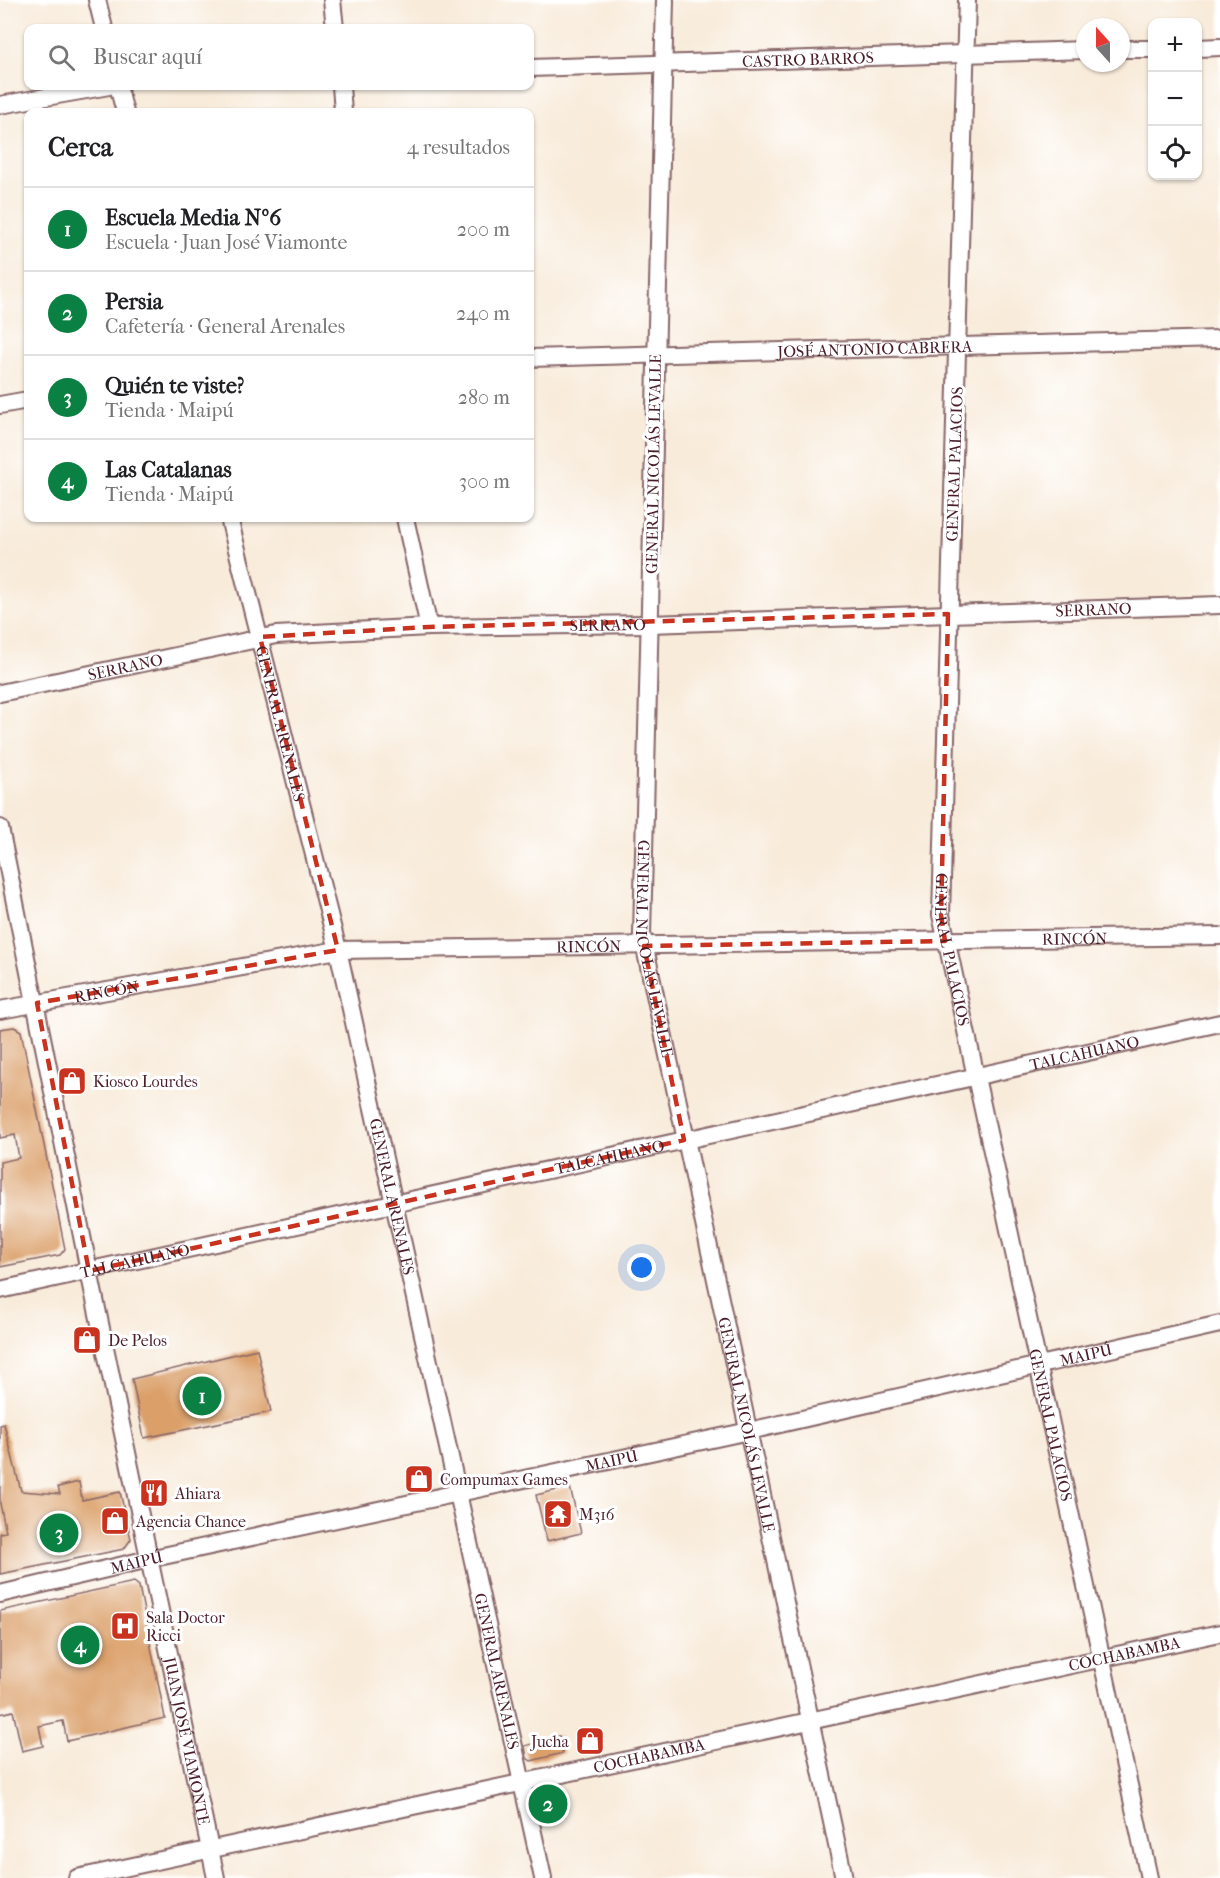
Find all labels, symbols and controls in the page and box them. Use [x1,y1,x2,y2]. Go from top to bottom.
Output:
north arrow [1076,18,1130,72]
map controls [1148,18,1202,180]
button: + [1148,18,1202,72]
search box [24,24,534,90]
icon: search [45,41,78,74]
text: Buscar aquí [93,44,202,70]
street label: CASTRO BARROS [742,48,874,71]
button: − [1148,72,1202,126]
button: locate [1148,126,1202,180]
text: Cerca [48,132,113,163]
text: 4 resultados [407,136,510,159]
text: Escuela Media Nº6 [105,205,281,231]
text: 1 [64,218,71,241]
text: 200 m [457,218,510,241]
text: Escuela · Juan José Viamonte [105,231,348,254]
text: Persia [105,289,163,315]
text: 2 [62,302,73,325]
text: 240 m [456,302,510,325]
text: Cafetería · General Arenales [105,315,345,338]
street label: JOSÉ ANTONIO CABRERA [775,337,973,361]
street label: GENERAL NICOLÁS LEVALLE [641,354,665,574]
text: Quién te viste? [105,373,244,399]
text: 3 [63,386,72,409]
text: 280 m [458,386,510,409]
street label: GENERAL PALACIOS [942,386,967,542]
text: Tienda · Maipú [105,399,234,422]
text: Las Catalanas [105,457,232,483]
text: 4 [62,470,73,493]
text: 300 m [459,470,510,493]
text: Tienda · Maipú [105,483,234,506]
street label: SERRANO [1055,599,1132,620]
street label: SERRANO [570,615,646,635]
street label: GENERAL ARENALES [252,644,309,803]
street label: SERRANO [86,650,165,684]
street label: GENERAL NICOLÁS LEVALLE [632,840,677,1059]
street label: GENERAL PALACIOS [931,873,974,1028]
street label: RINCÓN [1042,928,1107,949]
street label: RINCÓN [556,936,621,957]
street label: RINCÓN [73,977,140,1007]
street label: TALCAHUANO [1028,1032,1141,1074]
shop icon: Kiosco Lourdes [56,1065,88,1097]
place label: Kiosco Lourdes [93,1072,198,1091]
street label: GENERAL ARENALES [365,1117,418,1277]
street label: TALCAHUANO [553,1136,666,1178]
street label: TALCAHUANO [78,1240,191,1282]
your location [627,1253,656,1282]
street label: GENERAL NICOLÁS LEVALLE [714,1315,779,1534]
shop icon: De Pelos [71,1324,103,1356]
place label: De Pelos [108,1331,167,1350]
street label: MAIPÚ [1058,1340,1115,1370]
street label: GENERAL PALACIOS [1025,1347,1076,1503]
pin: 1 [182,1374,222,1418]
street label: MAIPÚ [584,1446,640,1476]
shop icon: Compumax Games [403,1463,435,1495]
place label: Compumax Games [440,1470,568,1489]
restaurant icon: Ahiara [138,1477,170,1509]
place label: Ahiara [174,1484,221,1503]
temple icon: M316 [542,1498,574,1530]
shop icon: Agencia Chance [99,1505,131,1537]
place label: M316 [579,1505,615,1524]
pin: 3 [40,1510,78,1556]
place label: Agencia Chance [135,1512,246,1531]
street label: MAIPÚ [108,1547,165,1578]
street label: GENERAL ARENALES [470,1591,523,1751]
place label: Sala Doctor Ricci [146,1608,225,1645]
hospital icon: Sala Doctor Ricci [109,1610,141,1642]
pin: 4 [60,1622,100,1668]
street label: COCHABAMBA [1067,1633,1182,1675]
street label: JUAN JOSÉ VIAMONTE [160,1653,214,1827]
shop icon: Jucha [574,1725,606,1757]
place label: Jucha [529,1732,570,1751]
street label: COCHABAMBA [592,1735,707,1777]
pin: 2 [528,1782,568,1826]

